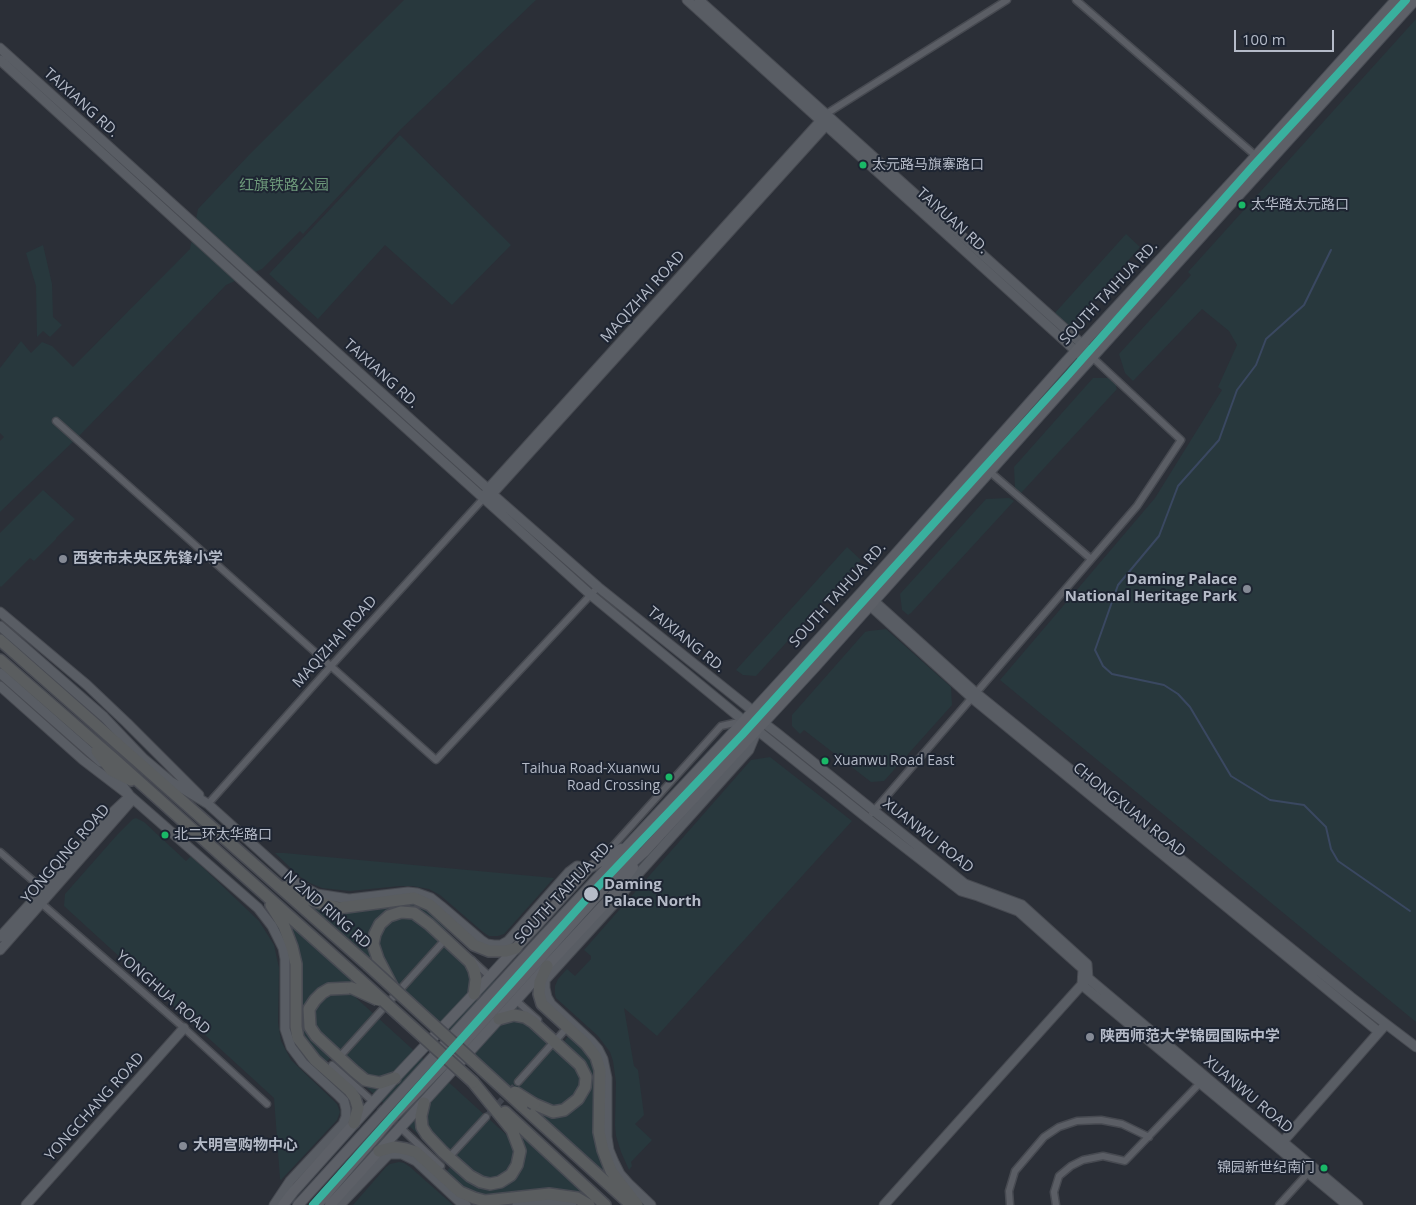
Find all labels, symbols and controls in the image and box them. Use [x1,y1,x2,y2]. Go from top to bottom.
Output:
scale bar [1236,20,1336,52]
text: 100 m [1242,29,1286,49]
street label: TAIXIANG RD. [40,65,122,141]
place label: 太元路马旗寨路口 [872,157,984,173]
marker: 太元路马旗寨路口 [858,160,868,170]
park label: 红旗铁路公园 [239,177,329,195]
street label: TAIYUAN RD. [913,184,991,258]
place label: 太华路太元路口 [1251,197,1349,213]
marker: 太华路太元路口 [1237,200,1247,210]
street label: SOUTH TAIHUA RD. [1056,237,1162,349]
street label: MAQIZHAI ROAD [597,247,689,347]
street label: TAIXIANG RD. [340,336,422,412]
street label: SOUTH TAIHUA RD. [786,539,890,651]
place label: 西安市未央区先锋小学 [73,550,223,568]
marker: 西安市未央区先锋小学 [57,553,69,565]
place label: Daming Palace National Heritage Park [1065,571,1237,606]
marker: Daming Palace National Heritage Park [1241,583,1253,595]
street label: MAQIZHAI ROAD [289,592,381,692]
street label: TAIXIANG RD. [644,603,728,677]
place label: Xuanwu Road East [834,753,954,769]
marker: Xuanwu Road East [820,756,830,766]
street label: CHONGXUAN ROAD [1069,759,1189,861]
place label: Taihua Road-Xuanwu Road Crossing [522,761,660,794]
marker: Taihua Road-Xuanwu Road Crossing [664,772,674,782]
street label: XUANWU ROAD [879,795,977,877]
street label: YONGQING ROAD [18,801,114,907]
place label: 北二环太华路口 [174,827,272,843]
marker: 北二环太华路口 [160,830,170,840]
street label: SOUTH TAIHUA RD. [511,836,617,948]
street label: N 2ND RING RD [280,867,374,953]
place label: Daming Palace North [604,876,701,911]
marker: Daming Palace North [582,885,600,903]
street label: YONGHUA ROAD [112,947,214,1039]
place label: 陕西师范大学锦园国际中学 [1100,1028,1280,1046]
marker: 陕西师范大学锦园国际中学 [1084,1031,1096,1043]
street label: YONGCHANG ROAD [42,1049,148,1165]
street label: XUANWU ROAD [1200,1053,1296,1137]
place label: 大明宫购物中心 [193,1137,298,1155]
marker: 大明宫购物中心 [177,1140,189,1152]
place label: 锦园新世纪南门 [1217,1160,1315,1176]
marker: 锦园新世纪南门 [1319,1163,1329,1173]

